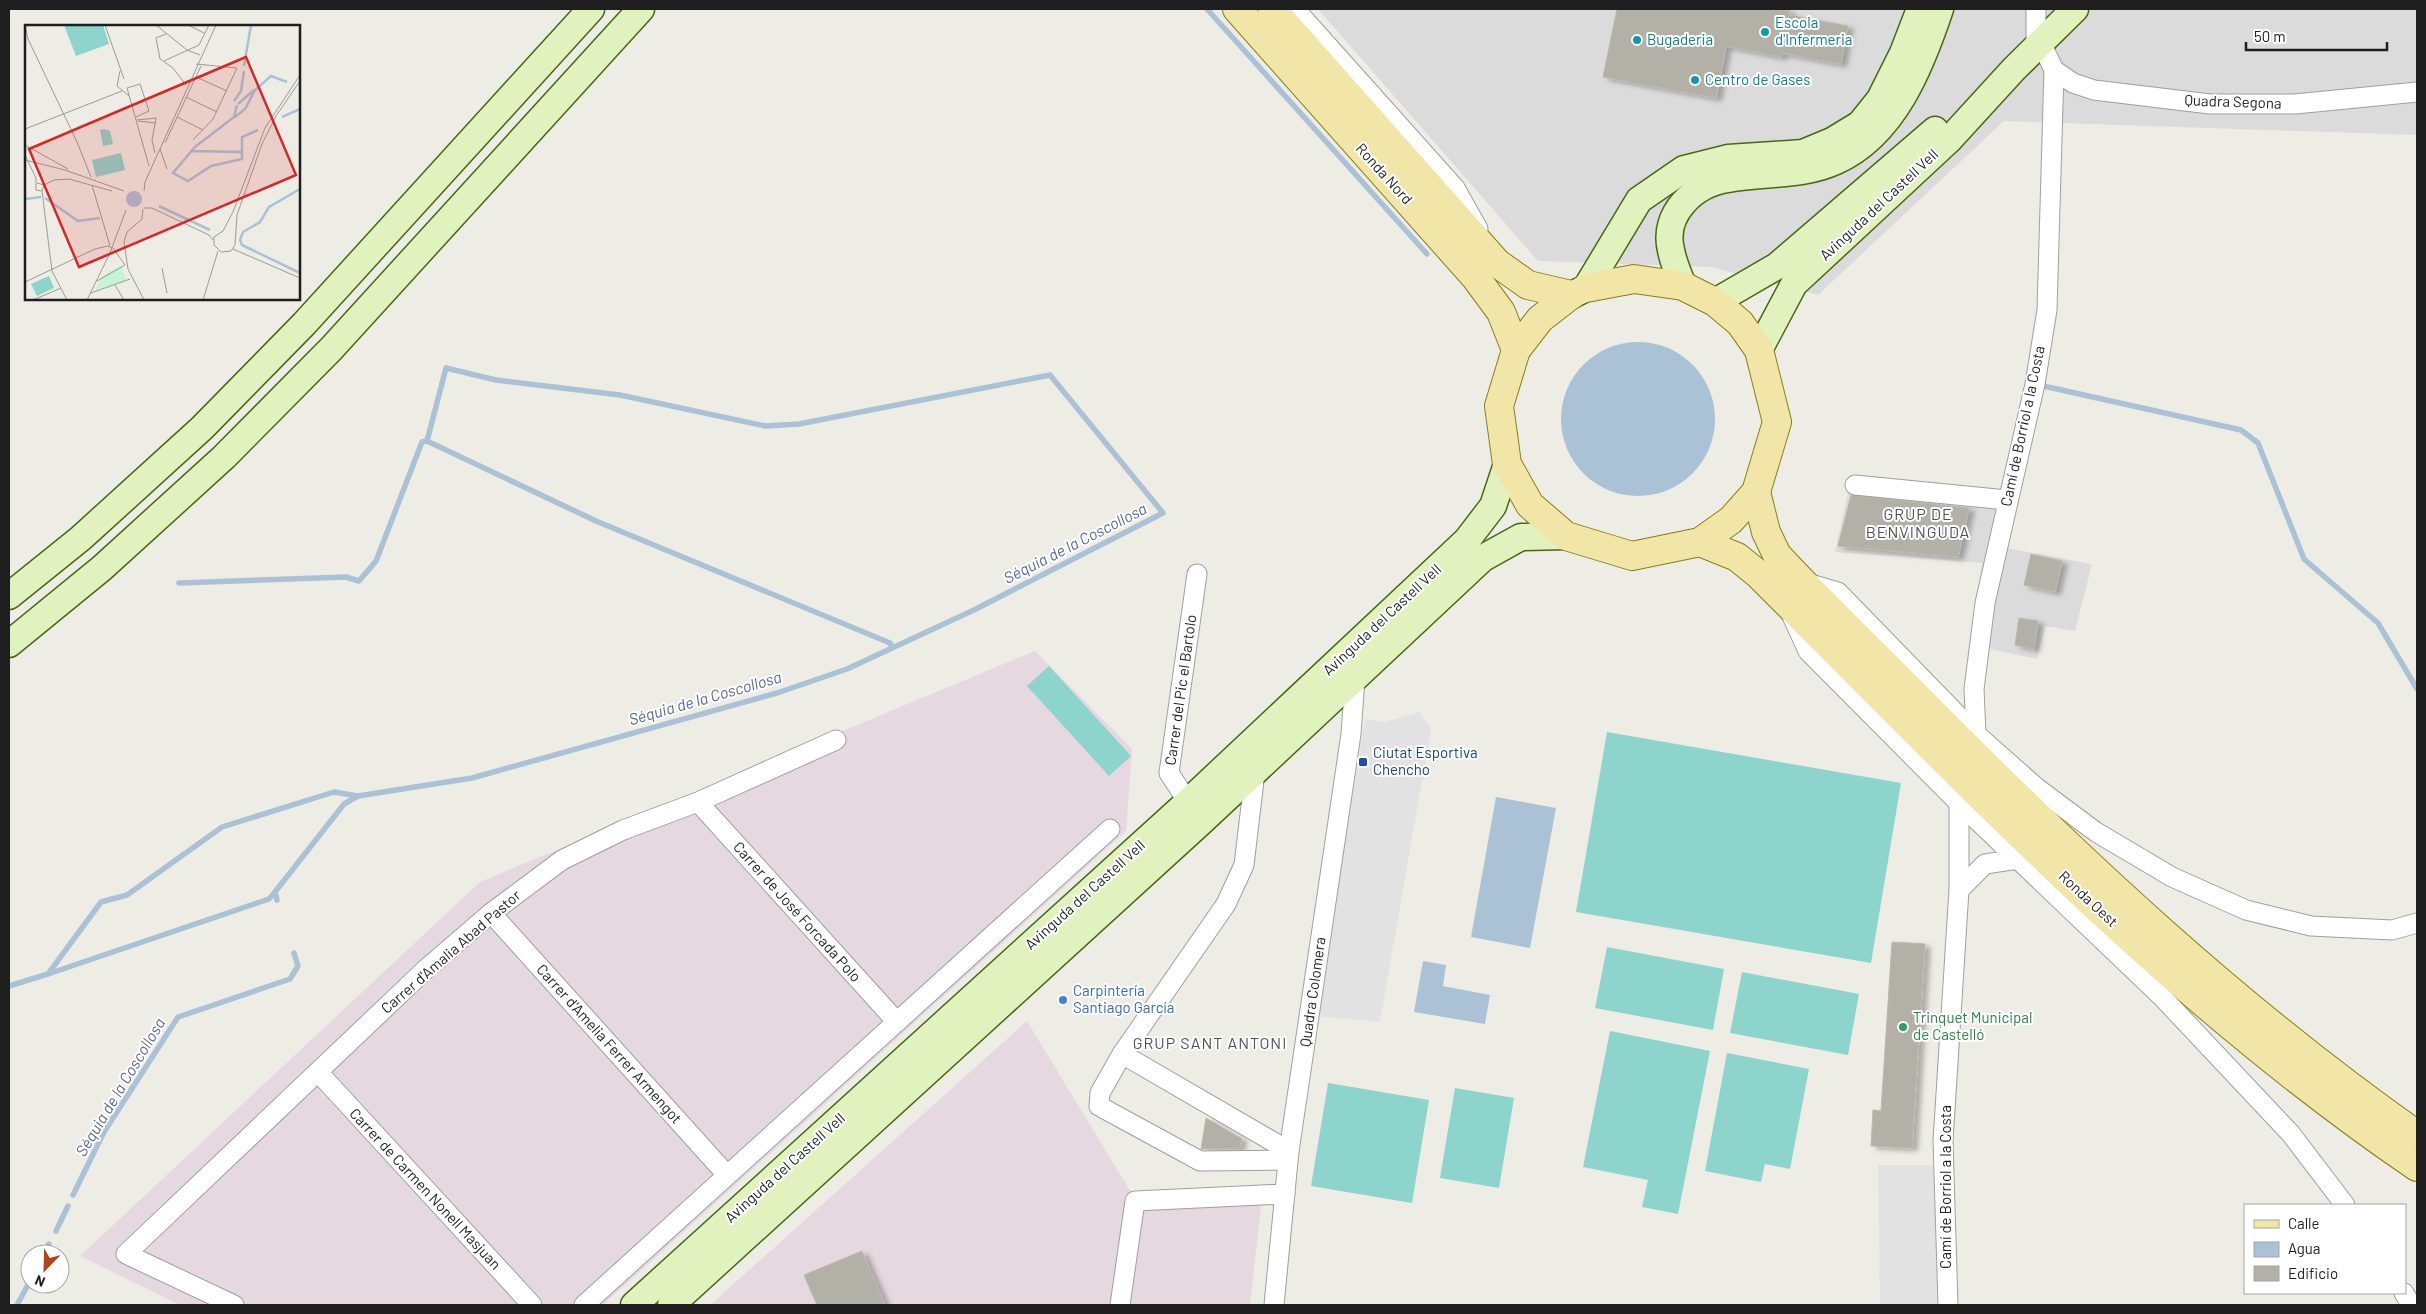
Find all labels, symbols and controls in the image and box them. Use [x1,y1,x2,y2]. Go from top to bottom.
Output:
place label: Escola d'Infermeria [1775,13,1852,48]
scale bar [2246,20,2387,52]
inset map [25,25,300,300]
marker: Escola d'Infermeria [1759,26,1771,38]
text: 50 m [2254,27,2286,45]
place label: Bugaderia [1647,30,1713,48]
marker: Bugaderia [1631,34,1643,46]
place label: Centro de Gases [1705,70,1810,88]
marker: Centro de Gases [1689,74,1701,86]
street label: Quadra Segona [2184,90,2282,112]
street label: Ronda Nord [1353,139,1417,208]
street label: Avinguda del Castell Vell [1815,145,1941,264]
street label: Camí de Borriol a la Costa [1996,344,2048,508]
water label: Séquia de la Coscollosa [1000,498,1150,587]
district label: GRUP DE BENVINGUDA [1866,504,1970,541]
street label: Avinguda del Castell Vell [1318,560,1444,679]
street label: Carrer del Pic el Bartolo [1161,613,1200,766]
water label: Séquia de la Coscollosa [626,667,783,728]
place label: Ciutat Esportiva Chencho [1373,743,1478,778]
marker: Ciutat Esportiva Chencho [1357,756,1369,768]
street label: Avinguda del Castell Vell [1021,836,1148,953]
street label: Carrer de José Forcada Polo [730,838,865,985]
street label: Ronda Oest [2055,866,2122,930]
street label: Carrer d'Amalia Abad Pastor [377,885,524,1017]
street label: Quadra Colomera [1295,936,1329,1048]
street label: Carrer d'Amelia Ferrer Armengot [533,960,686,1127]
place label: Carpintería Santiago García [1073,981,1174,1016]
marker: Carpintería Santiago García [1057,994,1069,1006]
place label: Trinquet Municipal de Castelló [1913,1008,2032,1043]
water label: Séquia de la Coscollosa [71,1014,168,1159]
marker: Trinquet Municipal de Castelló [1897,1021,1909,1033]
district label: GRUP SANT ANTONI [1133,1033,1287,1052]
street label: Carrer de Carmen Nonell Masjuan [346,1104,505,1273]
street label: Camí de Borriol a la Costa [1936,1105,1954,1269]
street label: Avinguda del Castell Vell [721,1109,848,1226]
legend [2244,1204,2406,1294]
text: Calle [2288,1214,2320,1232]
text: Agua [2288,1239,2321,1257]
north arrow [20,1244,70,1294]
text: Edificio [2288,1264,2338,1282]
text: N [32,1272,47,1291]

